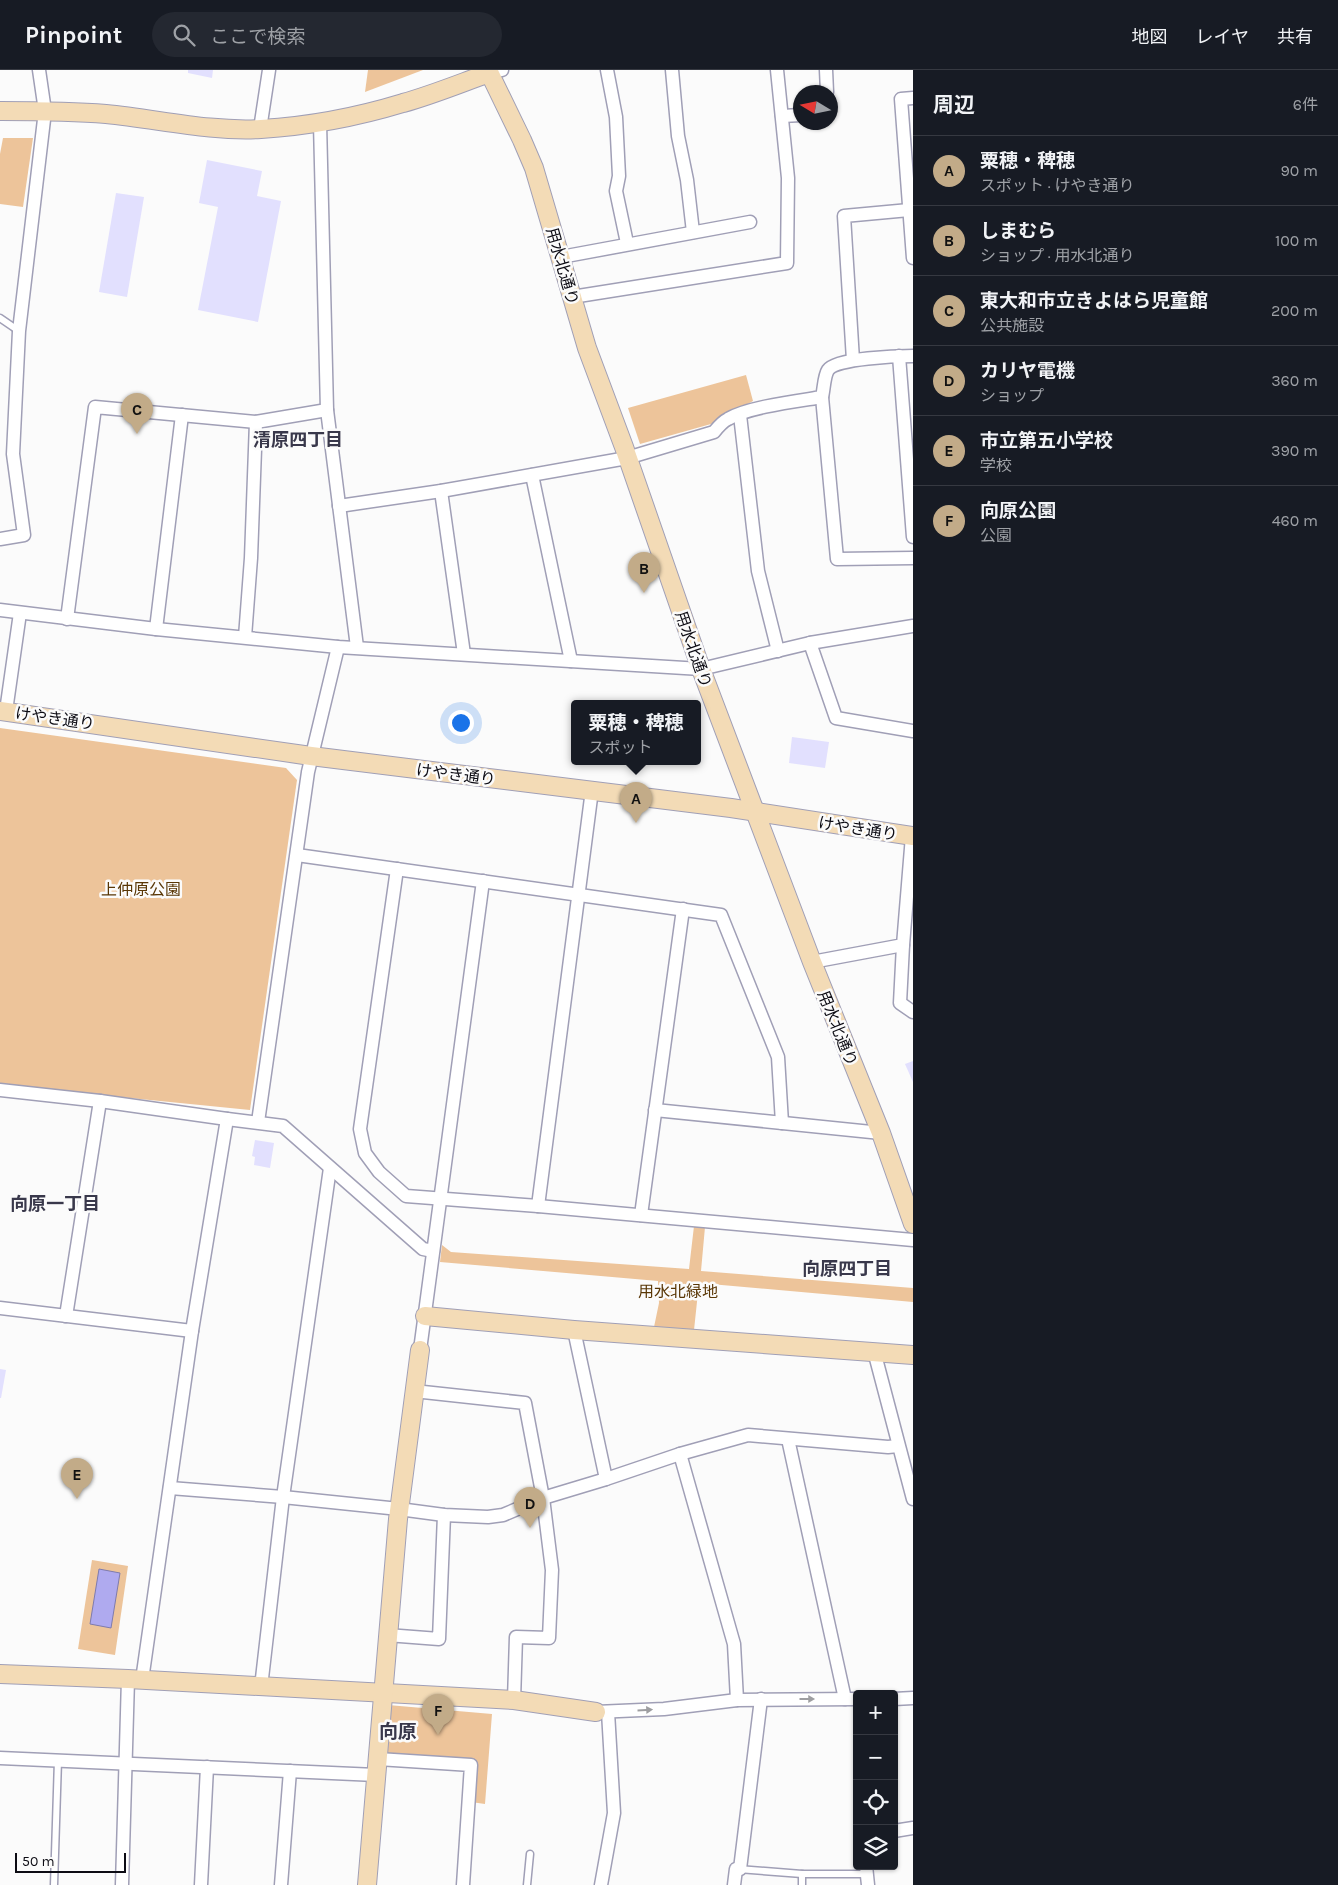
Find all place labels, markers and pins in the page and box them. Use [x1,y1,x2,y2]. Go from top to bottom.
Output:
pin: C [121,393,153,434]
pin: B [628,552,660,593]
pin: A [620,782,652,823]
pin: E [61,1458,93,1499]
pin: D [514,1487,546,1528]
pin: F [422,1694,454,1735]

